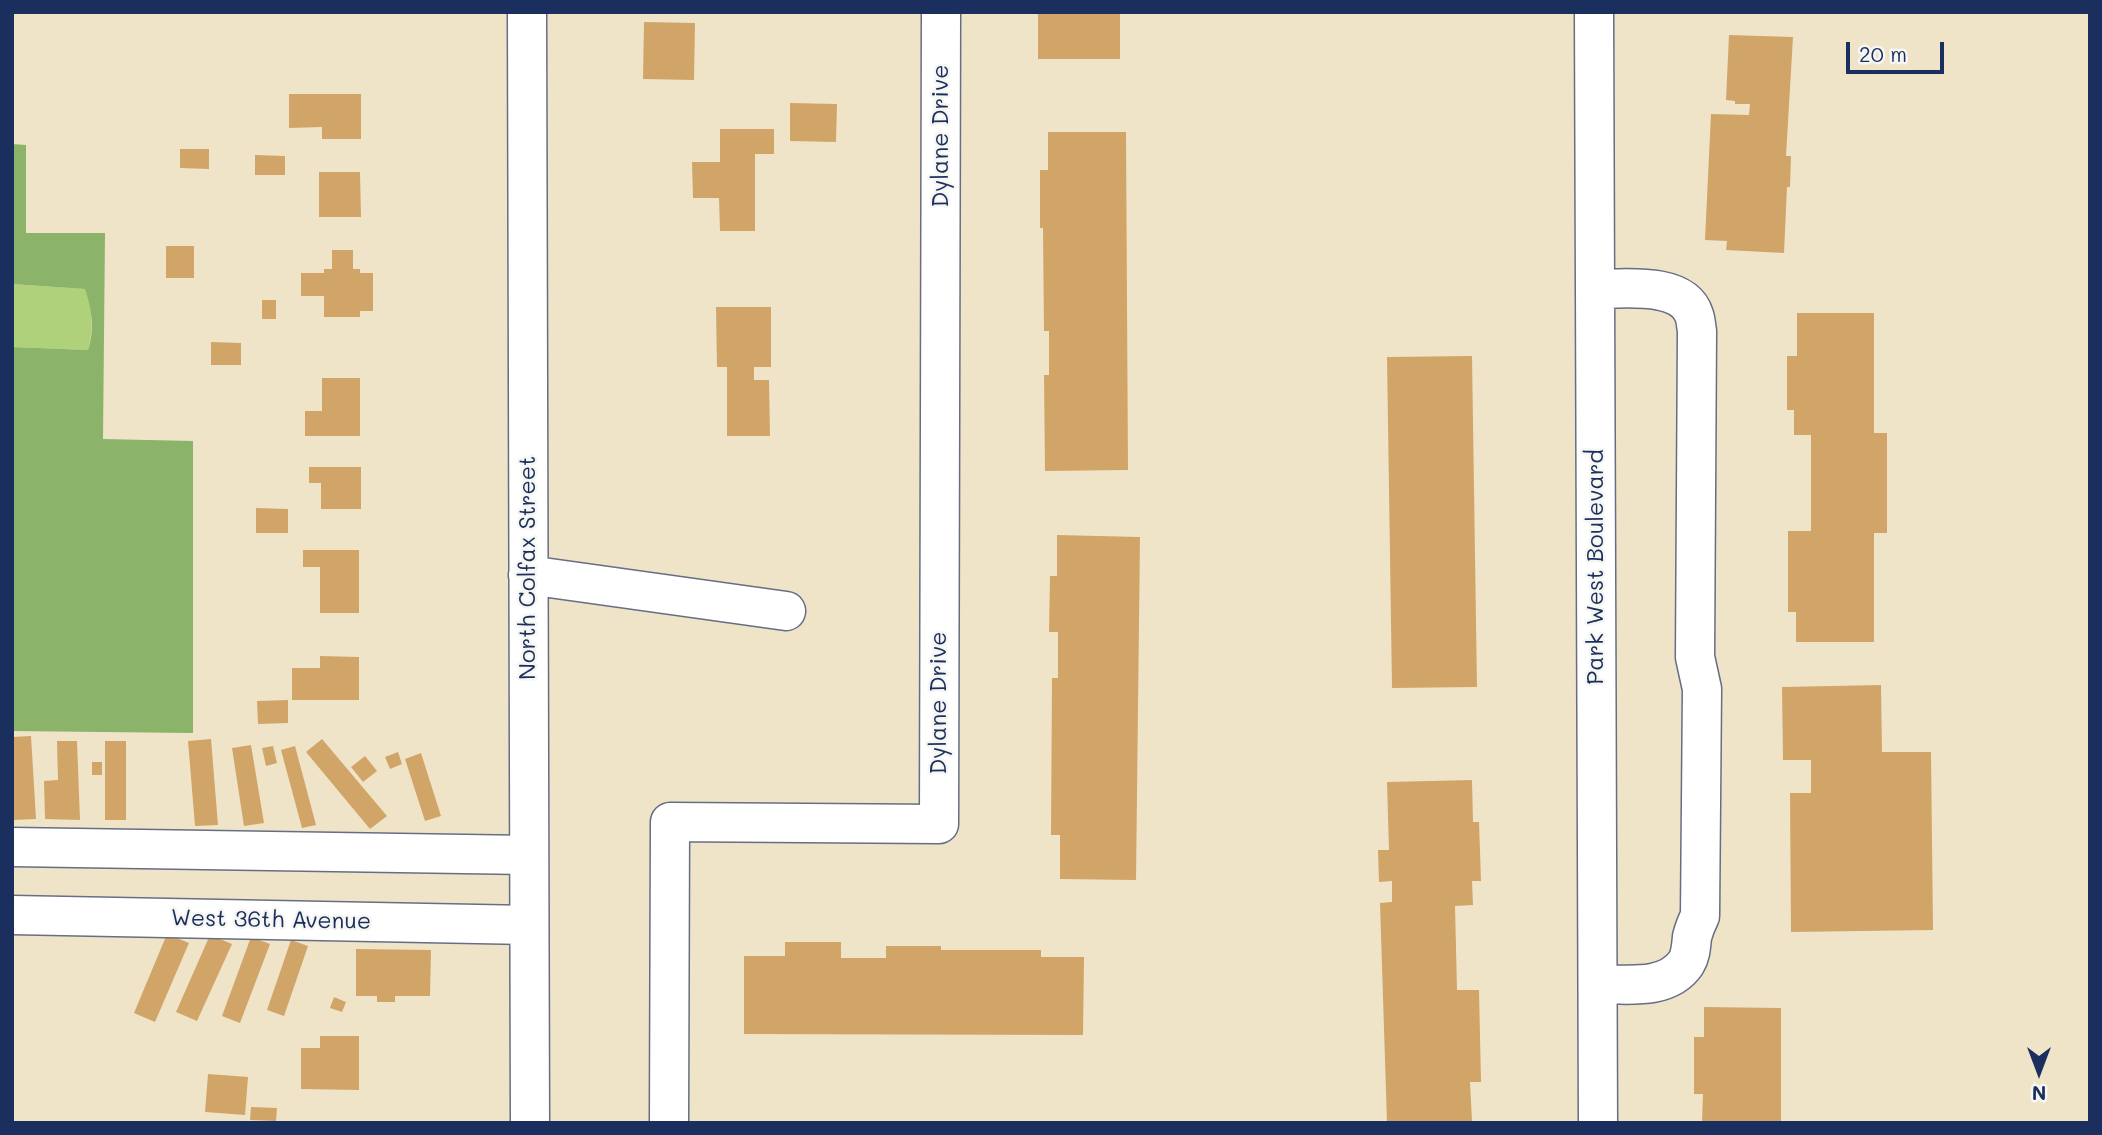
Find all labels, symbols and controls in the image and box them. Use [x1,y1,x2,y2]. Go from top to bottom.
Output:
scale bar [1850,28,1948,72]
text: 20 m [1859,40,1907,67]
street label: Dylane Drive [927,64,955,208]
street label: Park West Boulevard [1582,449,1610,685]
street label: North Colfax Street [514,456,542,680]
street label: Dylane Drive [925,631,953,775]
street label: West 36th Avenue [171,904,371,936]
north arrow [2004,1037,2074,1107]
text: N [2032,1081,2046,1106]

